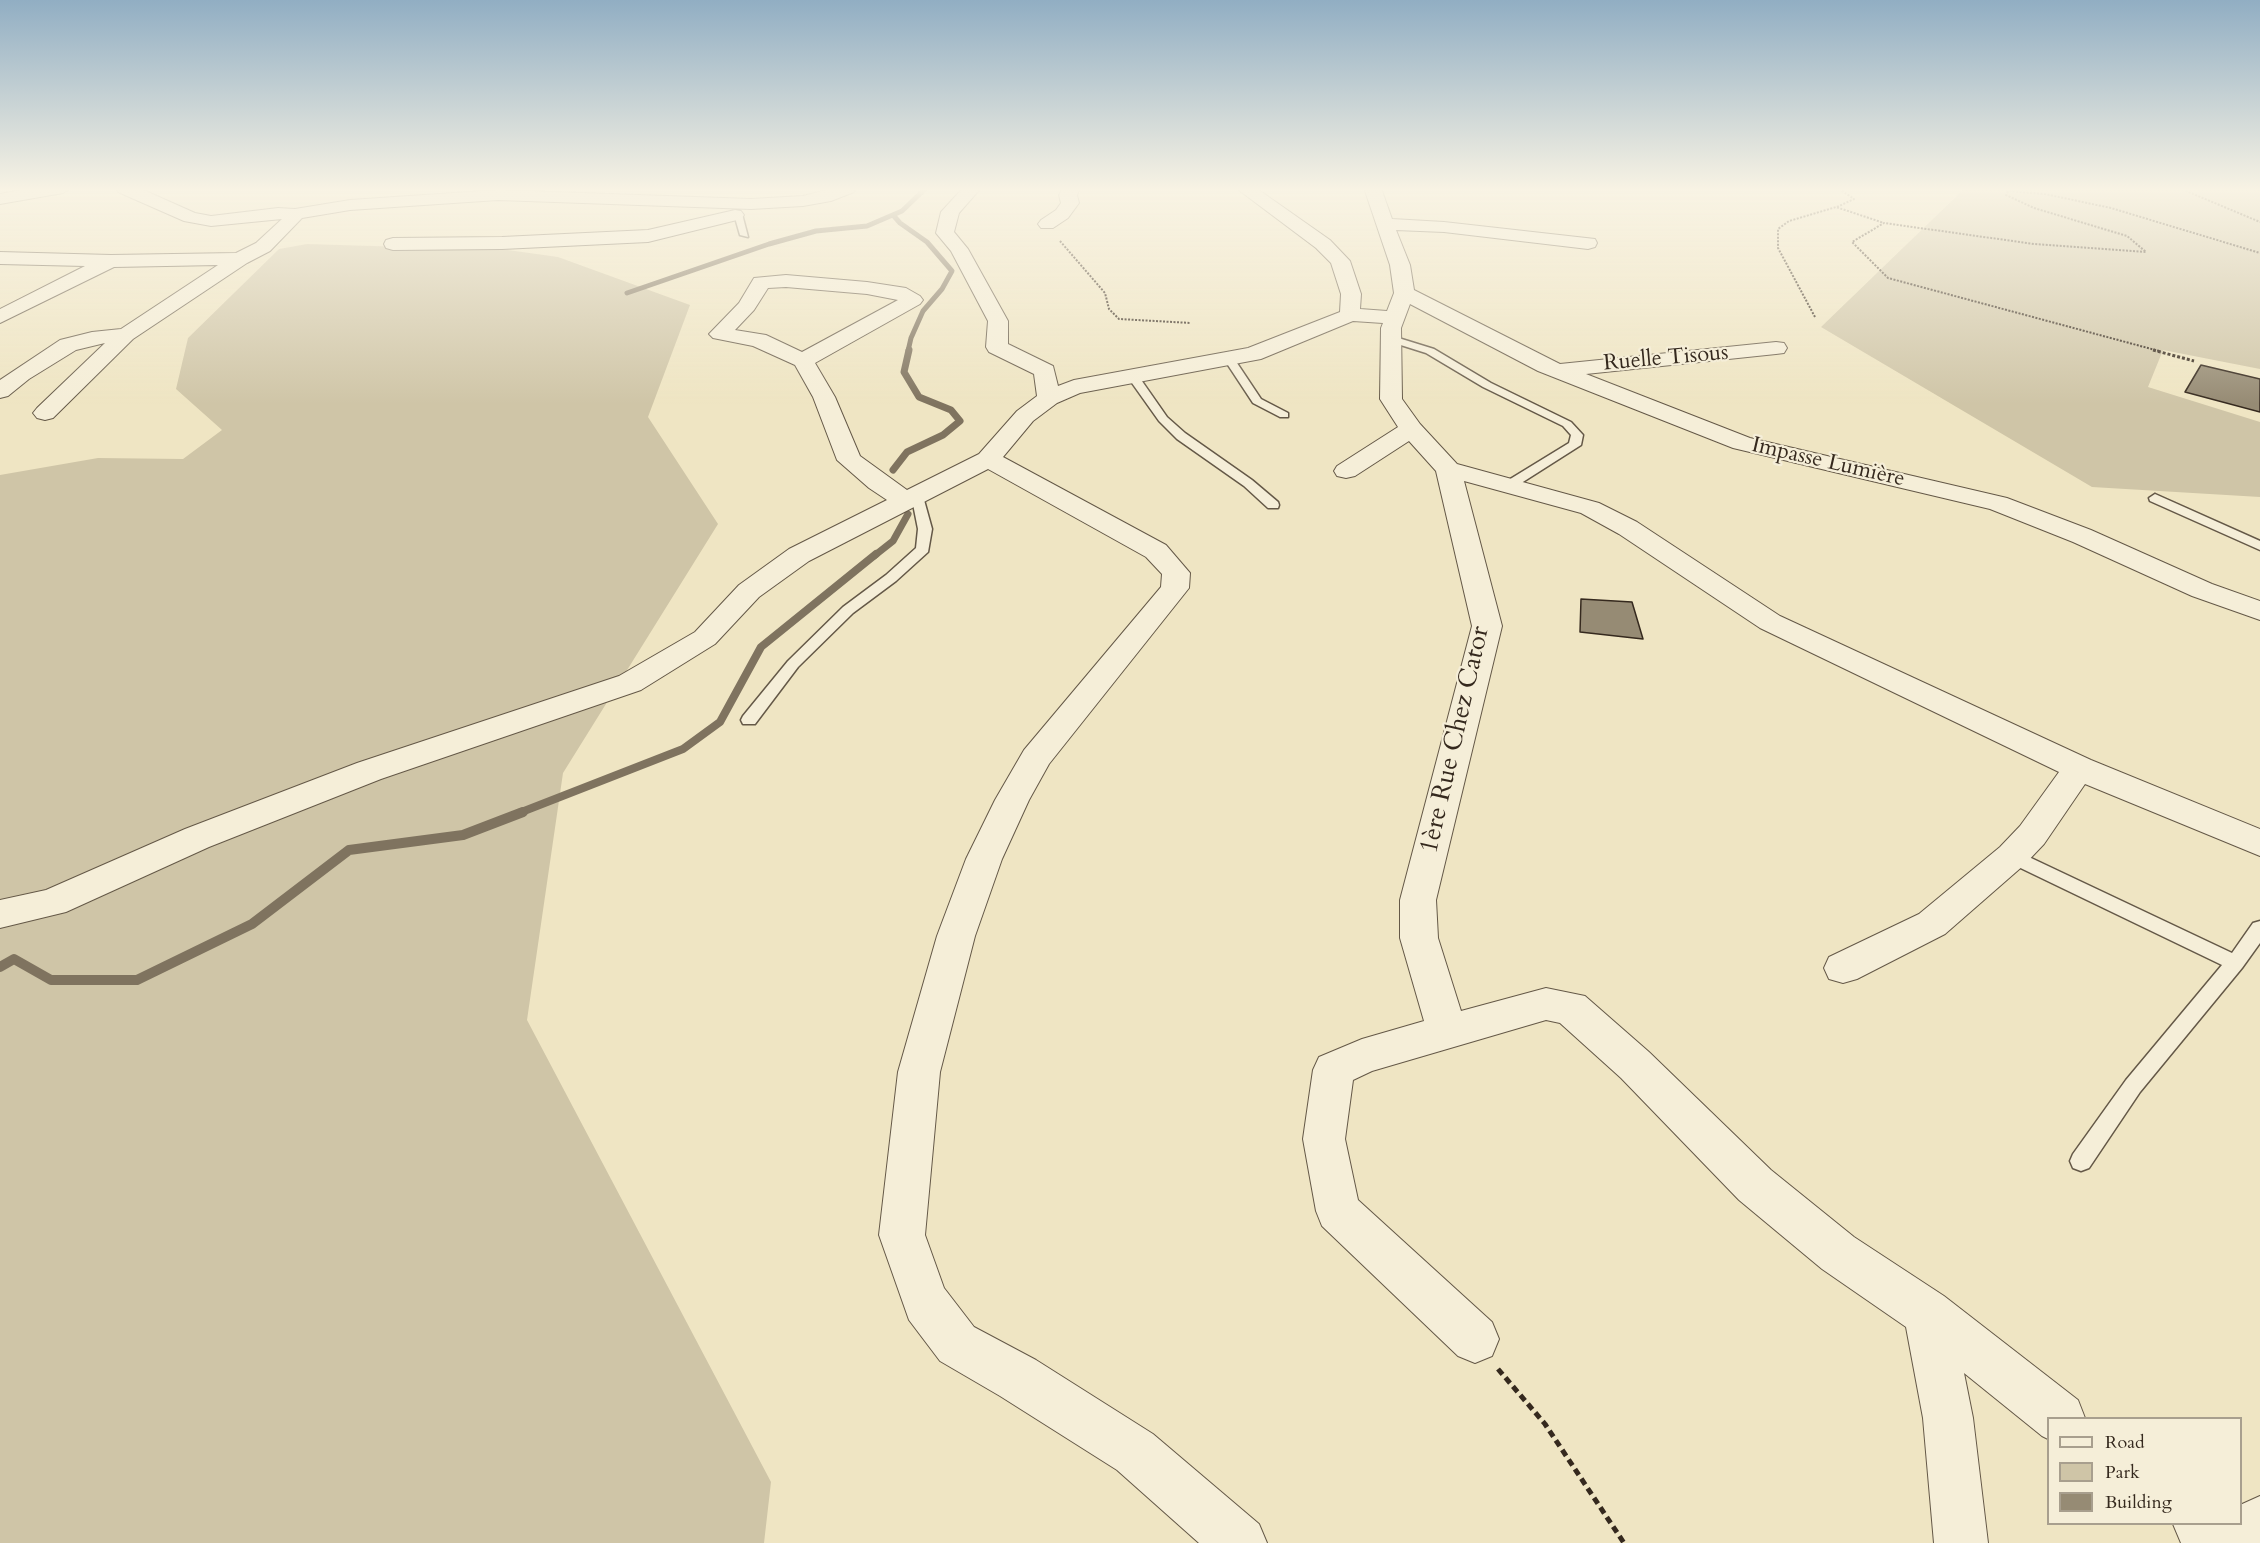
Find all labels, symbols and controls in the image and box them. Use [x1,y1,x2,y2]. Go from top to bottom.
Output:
street label: Ruelle Tisous [1602,340,1730,378]
street label: Impasse Lumière [1749,433,1907,493]
street label: 1ère Rue Chez Cator [1415,624,1497,856]
legend [2047,1417,2242,1525]
text: Road [2105,1430,2145,1455]
text: Park [2105,1460,2140,1485]
text: Building [2105,1490,2172,1515]

